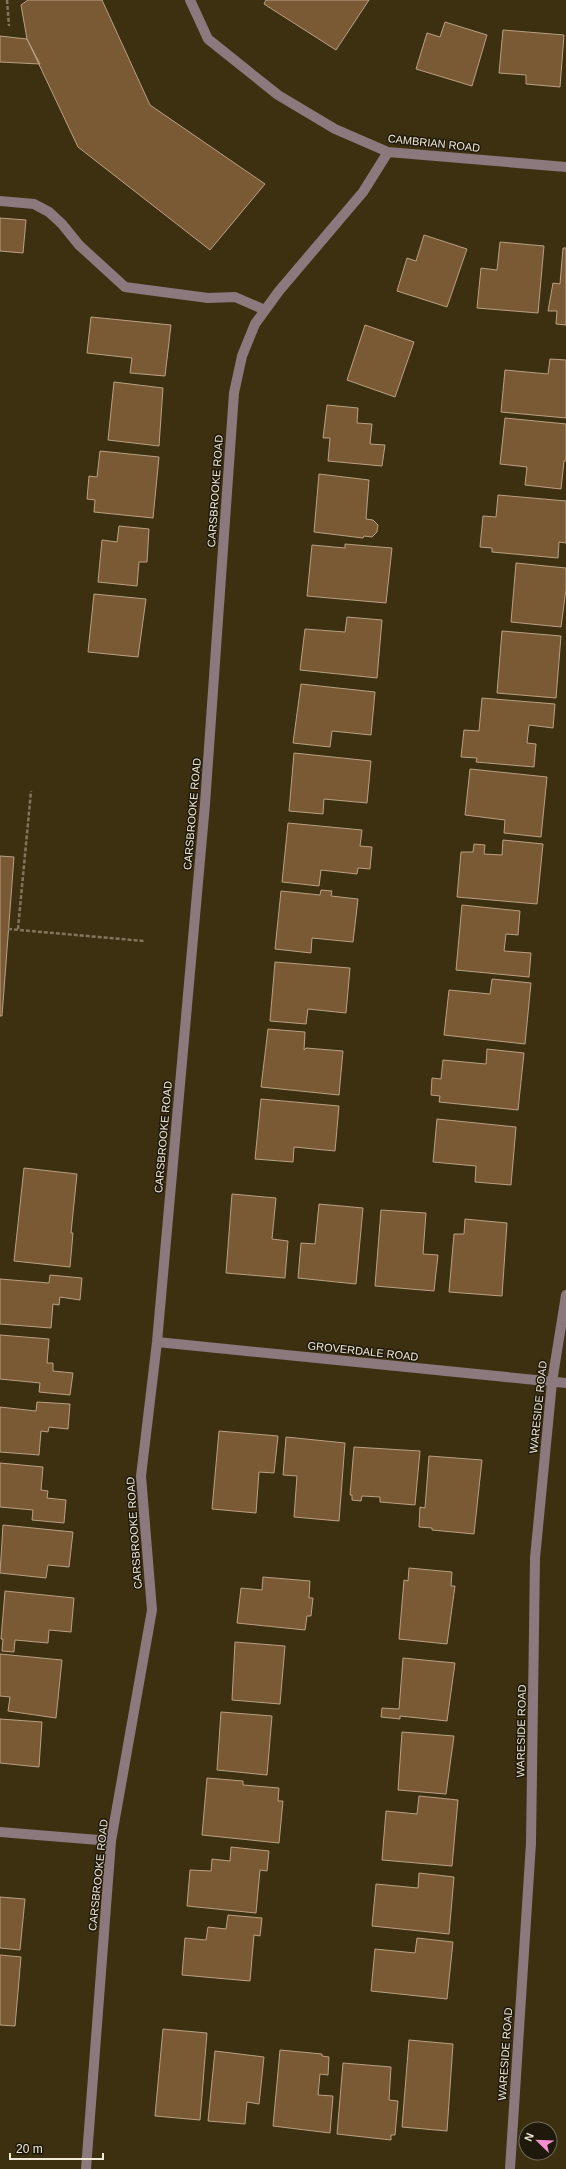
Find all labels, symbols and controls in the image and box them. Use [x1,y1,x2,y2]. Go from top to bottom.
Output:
street label: CAMBRIAN ROAD [387,132,481,154]
street label: CARSBROOKE ROAD [205,434,225,548]
street label: CARSBROOKE ROAD [181,757,203,871]
street label: CARSBROOKE ROAD [152,1080,174,1194]
street label: GROVERDALE ROAD [307,1339,419,1363]
street label: WARESIDE ROAD [527,1360,549,1454]
street label: CARSBROOKE ROAD [124,1476,144,1590]
street label: WARESIDE ROAD [514,1684,528,1778]
street label: CARSBROOKE ROAD [86,1818,110,1932]
street label: WARESIDE ROAD [496,2007,514,2101]
north arrow [518,2121,558,2161]
text: N [522,2131,536,2143]
scale bar [10,2135,103,2161]
text: 20 m [16,2142,43,2156]

